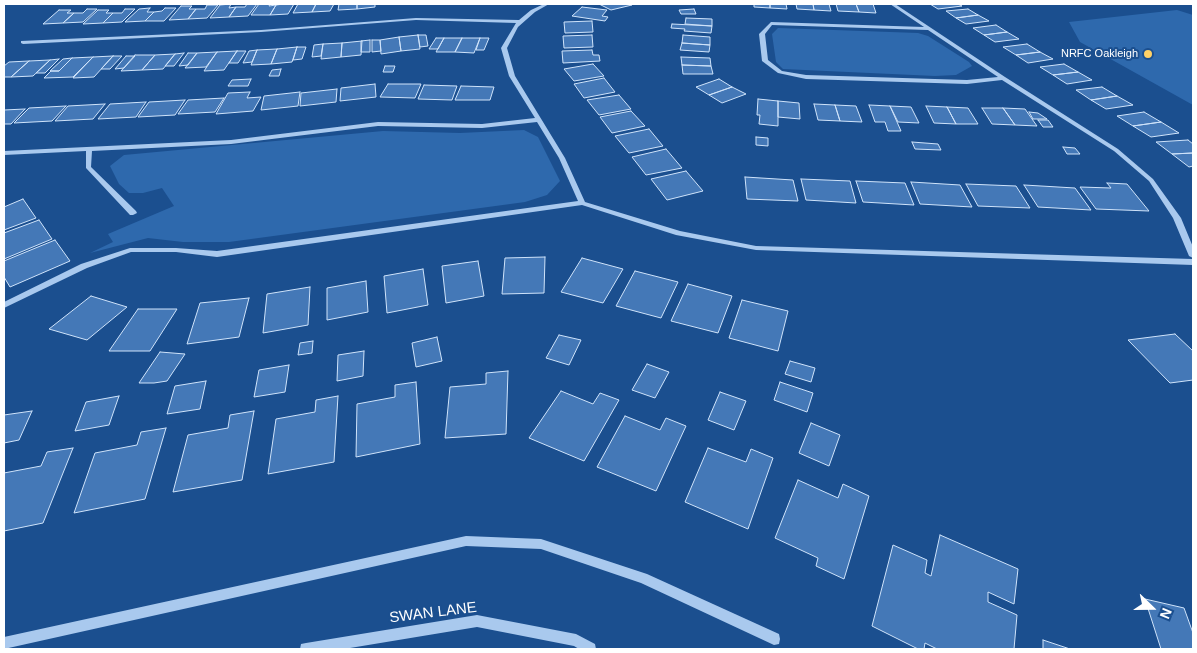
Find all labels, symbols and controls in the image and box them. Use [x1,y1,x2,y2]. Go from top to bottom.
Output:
place label: NRFC Oakleigh [1061,47,1138,61]
marker: NRFC Oakleigh [1142,48,1154,60]
north arrow [1127,583,1177,633]
street label: SWAN LANE [388,599,478,627]
text: N [1157,606,1175,621]

